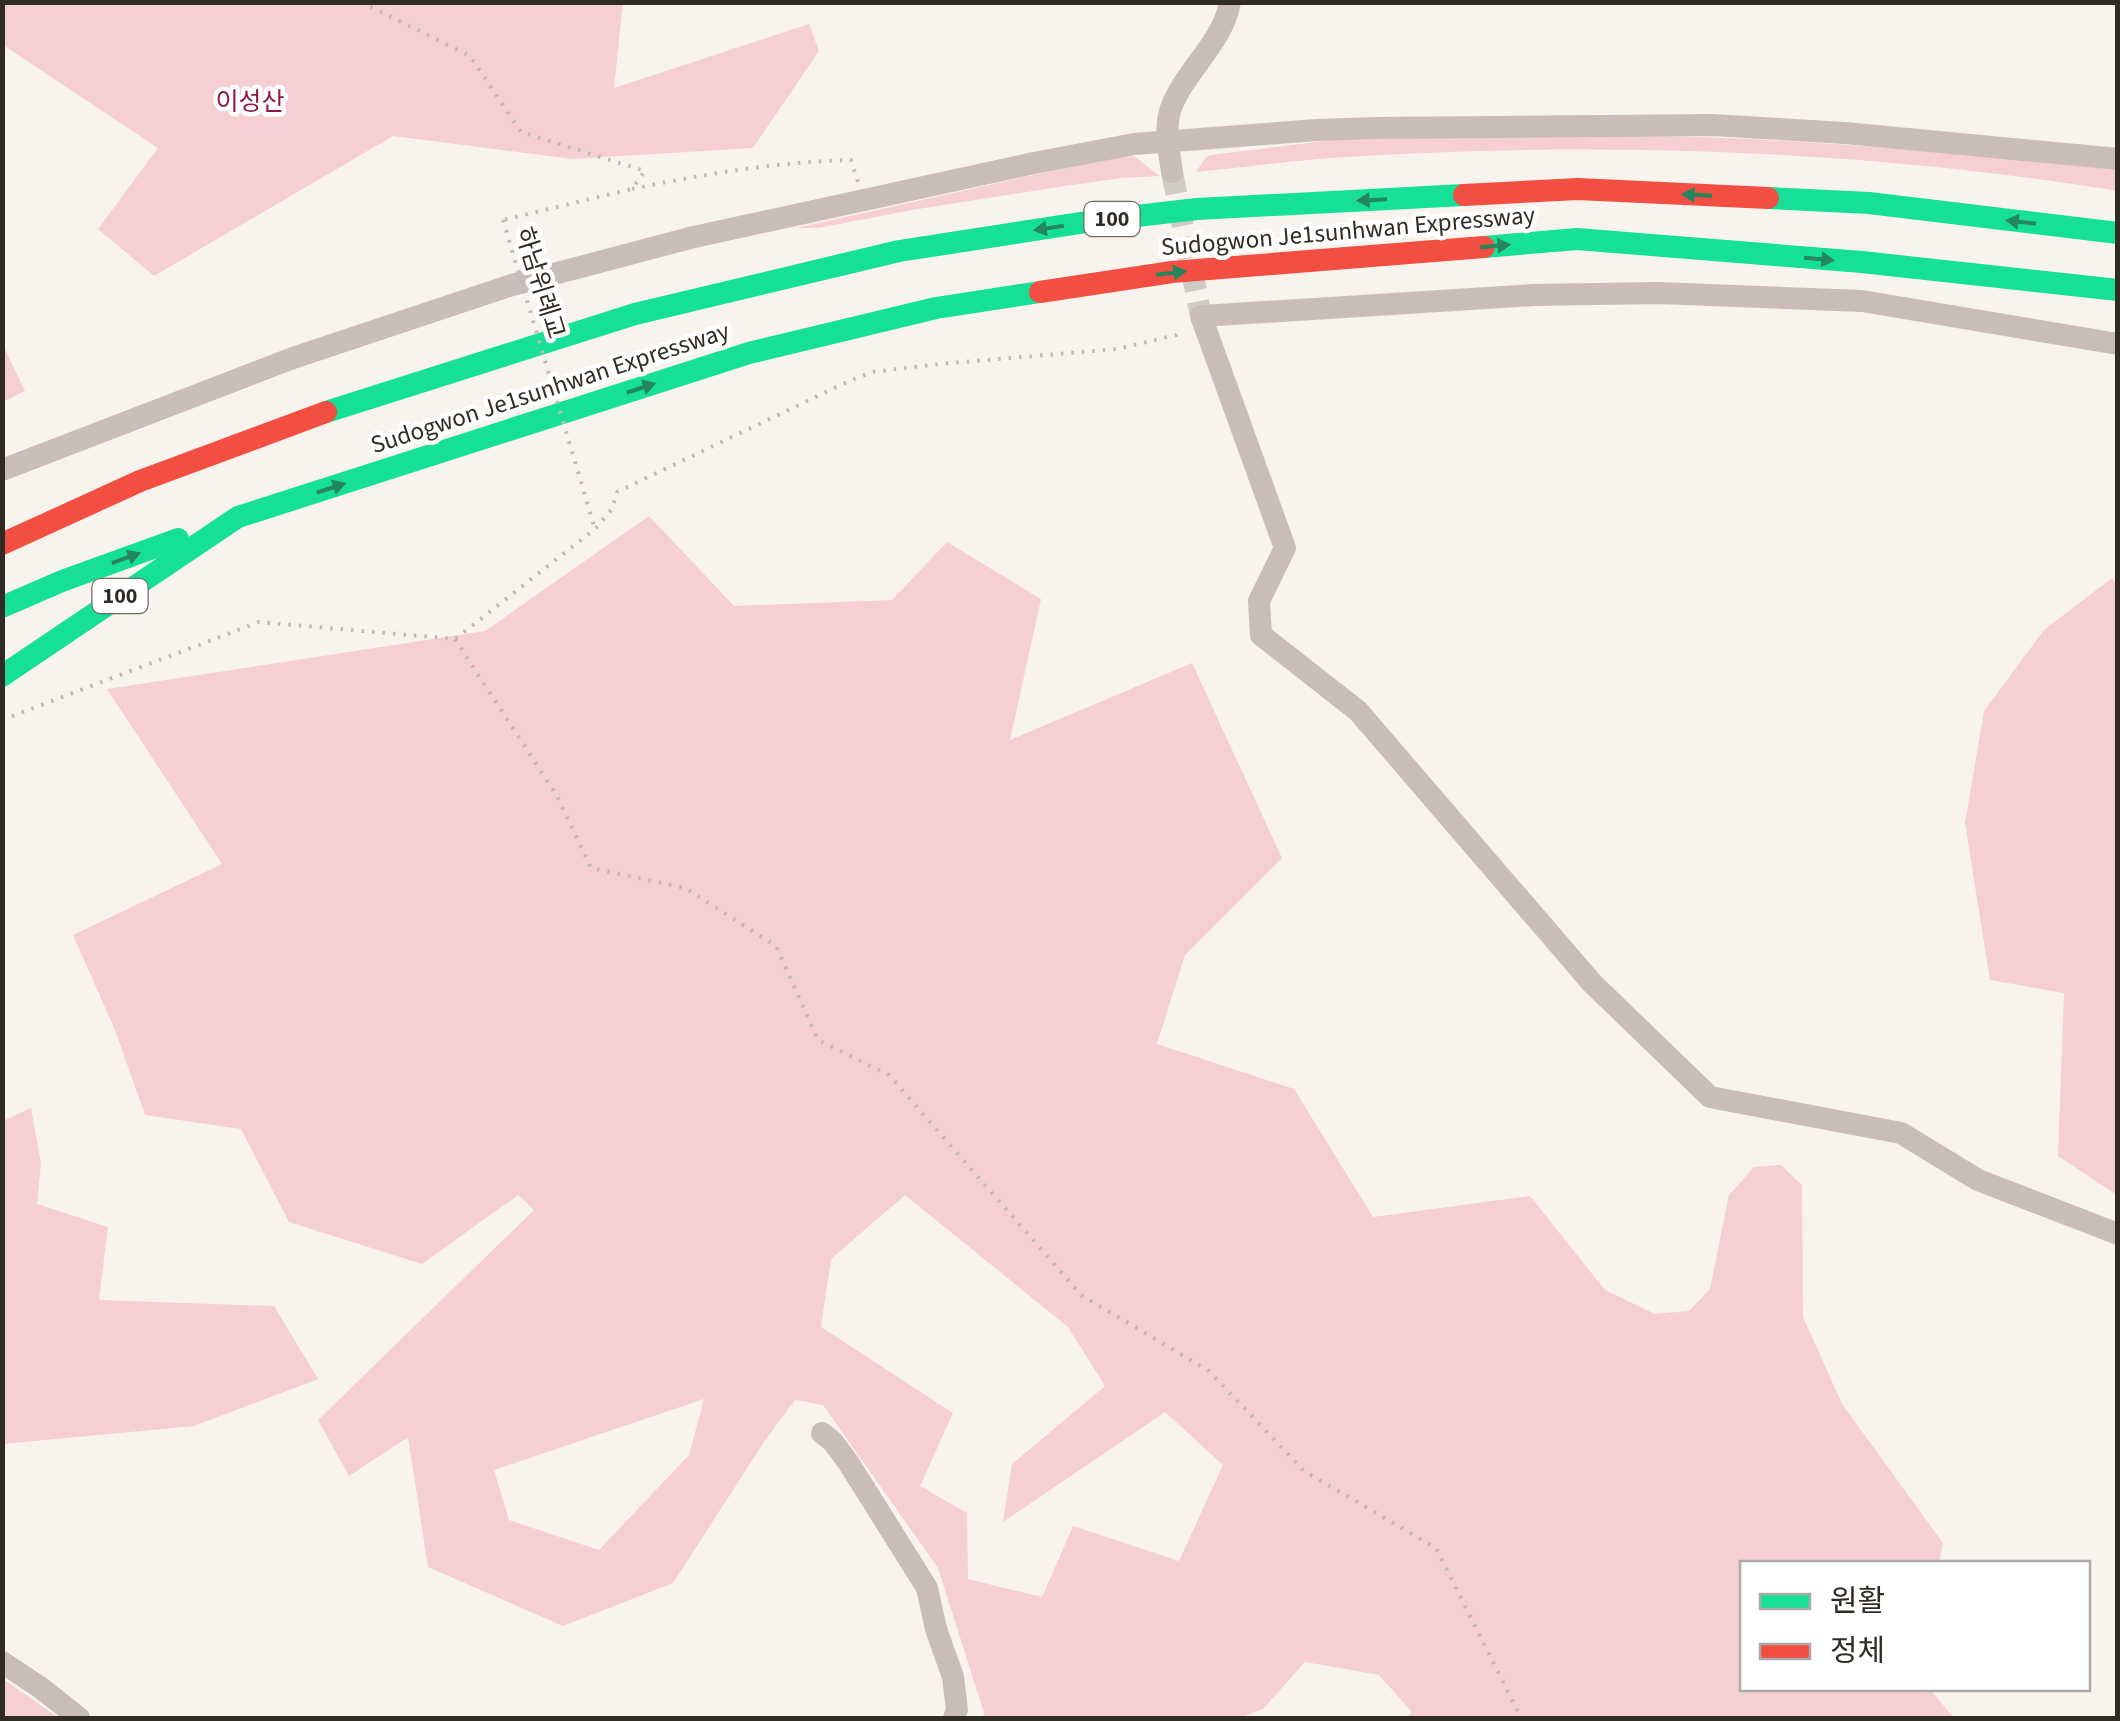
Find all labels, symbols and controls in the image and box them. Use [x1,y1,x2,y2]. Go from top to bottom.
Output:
park label: 이성산 [215,84,285,120]
one-way arrow [1681,186,1713,202]
one-way arrow [1356,192,1388,208]
street label: Sudogwon Je1sunhwan Expressway [1159,197,1537,265]
road number: 100 [1084,202,1140,236]
one-way arrow [2004,213,2036,229]
one-way arrow [1033,221,1064,236]
street label: 하남위례교 [506,223,574,343]
one-way arrow [1479,237,1511,253]
one-way arrow [1803,251,1835,267]
one-way arrow [1155,265,1187,281]
street label: Sudogwon Je1sunhwan Expressway [366,313,734,463]
one-way arrow [626,379,656,394]
one-way arrow [317,479,347,494]
one-way arrow [111,550,141,565]
road number: 100 [92,579,148,613]
legend [1740,1561,2090,1691]
text: 원활 [1830,1580,1885,1623]
text: 정체 [1830,1630,1885,1673]

